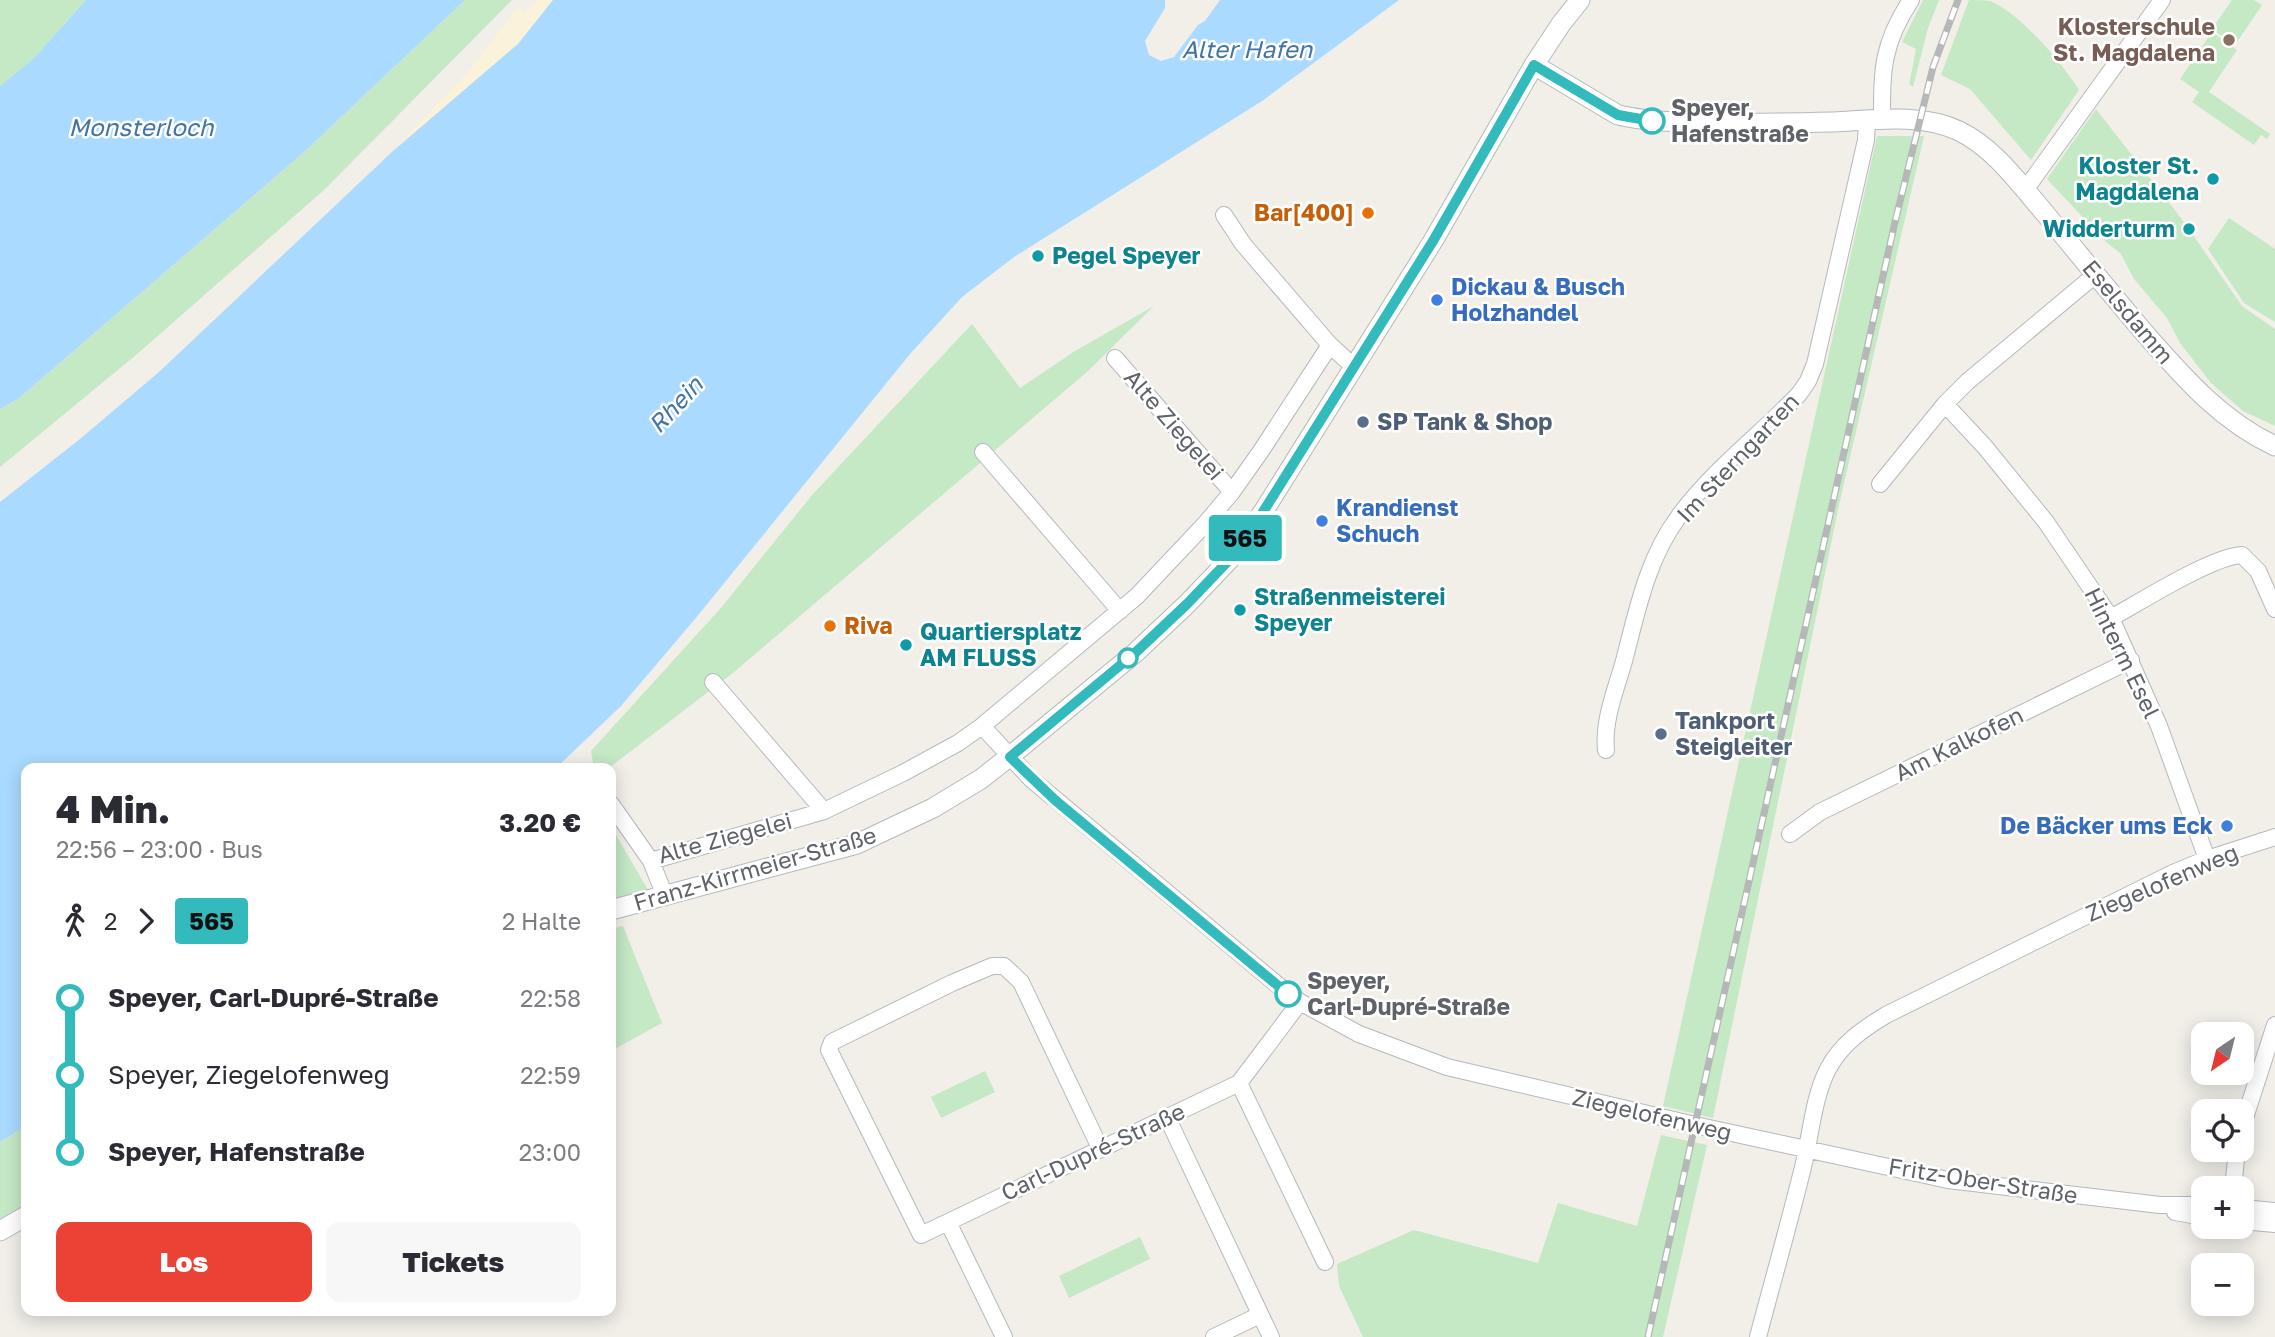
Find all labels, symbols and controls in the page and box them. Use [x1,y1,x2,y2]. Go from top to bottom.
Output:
place label: Klosterschule St. Magdalena [2053,12,2215,66]
marker: Klosterschule St. Magdalena [2221,32,2237,48]
water label: Alter Hafen [1182,34,1314,63]
place label: Speyer, Hafenstraße [1671,93,1809,147]
marker: Speyer, Hafenstraße [1639,108,1665,134]
water label: Monsterloch [68,112,215,141]
place label: Kloster St. Magdalena [2075,151,2199,205]
marker: Kloster St. Magdalena [2205,171,2221,187]
place label: Bar[400] [1254,198,1354,226]
marker: Bar[400] [1360,205,1376,221]
place label: Widderturm [2042,214,2175,242]
marker: Widderturm [2181,221,2197,237]
place label: Pegel Speyer [1052,241,1201,269]
marker: Pegel Speyer [1030,248,1046,264]
street label: Eselsdamm [2077,254,2180,369]
place label: Dickau & Busch Holzhandel [1451,272,1625,326]
marker: Dickau & Busch Holzhandel [1429,292,1445,308]
street label: Alte Ziegelei [1119,363,1230,485]
water label: Rhein [642,369,709,438]
street label: Im Sterngarten [1670,387,1804,528]
place label: SP Tank & Shop [1377,407,1552,435]
marker: SP Tank & Shop [1355,414,1371,430]
place label: Krandienst Schuch [1336,493,1458,547]
marker: Krandienst Schuch [1314,513,1330,529]
line badge: 565 [1205,515,1285,561]
text: 565 [1223,523,1267,552]
place label: Straßenmeisterei Speyer [1254,582,1446,636]
street label: Hinterm Esel [2079,583,2167,723]
marker: Straßenmeisterei Speyer [1232,602,1248,618]
place label: Riva [844,611,893,639]
place label: Quartiersplatz AM FLUSS [920,617,1082,671]
marker: Riva [822,618,838,634]
marker: Quartiersplatz AM FLUSS [898,637,914,653]
unlabelled marker [1118,648,1138,668]
street label: Am Kalkofen [1890,700,2027,786]
place label: Tankport Steigleiter [1675,706,1793,760]
marker: Tankport Steigleiter [1653,726,1669,742]
text: 4 Min. [56,786,170,831]
street label: Alte Ziegelei [655,806,795,868]
text: 3.20 € [499,807,581,838]
place label: De Bäcker ums Eck [2000,811,2214,839]
marker: De Bäcker ums Eck [2219,818,2235,834]
street label: Franz-Kirrmeier-Straße [630,820,879,916]
text: 22:56 – 23:00 · Bus [56,835,263,863]
street label: Ziegelofenweg [2081,837,2242,927]
icon: walk [56,902,94,940]
icon: forward [127,902,165,940]
text: 565 [189,906,234,935]
text: 2 [104,907,117,935]
text: 2 Halte [502,907,581,935]
place label: Speyer, Carl-Dupré-Straße [1307,966,1510,1020]
marker: Speyer, Carl-Dupré-Straße [1275,981,1301,1007]
text: Speyer, Carl-Dupré-Straße [108,982,439,1013]
text: 22:58 [520,984,581,1012]
north arrow [2191,1022,2254,1085]
map controls [2191,1022,2254,1316]
text: Speyer, Ziegelofenweg [108,1059,390,1090]
text: 22:59 [520,1061,581,1089]
street label: Ziegelofenweg [1570,1082,1735,1146]
street label: Carl-Dupré-Straße [996,1096,1189,1206]
button: locate [2191,1099,2254,1162]
text: Speyer, Hafenstraße [108,1136,365,1167]
text: 23:00 [519,1138,581,1166]
street label: Fritz-Ober-Straße [1887,1151,2080,1209]
button: + [2191,1176,2254,1239]
button: Los [56,1222,312,1302]
button: Tickets [326,1222,581,1302]
button: − [2191,1253,2254,1316]

